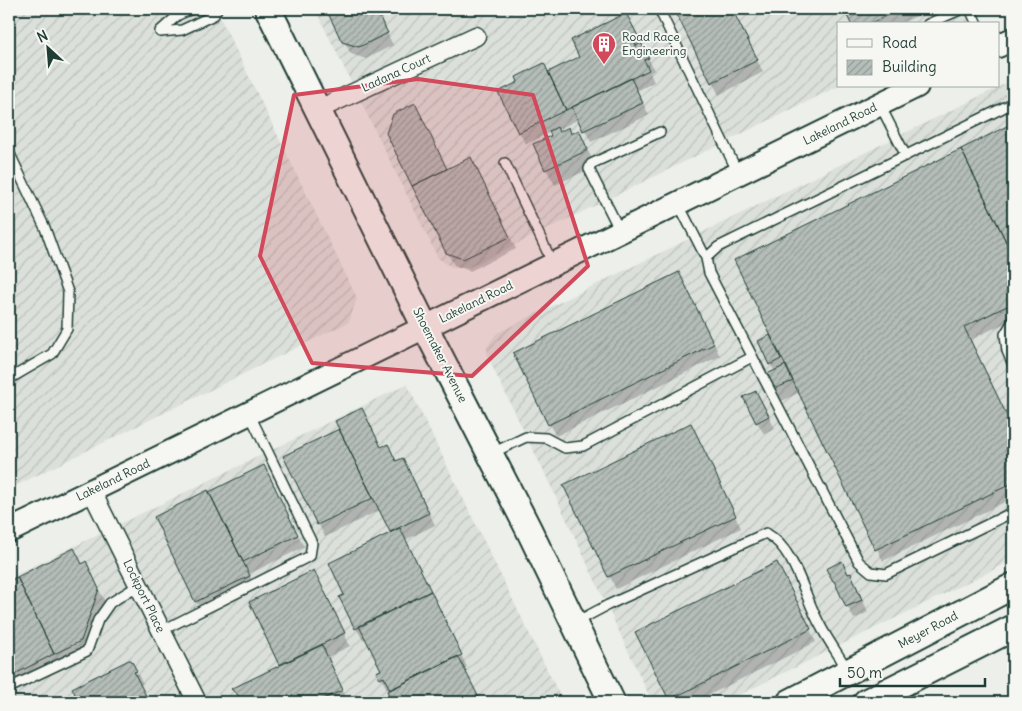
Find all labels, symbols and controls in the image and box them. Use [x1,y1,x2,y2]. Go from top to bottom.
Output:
north arrow [22,22,72,72]
legend [837,22,1000,88]
text: N [34,26,51,47]
place label: Road Race Engineering [622,29,686,58]
building icon: Road Race Engineering [591,31,617,65]
text: Road [882,33,917,52]
street label: Ladana Court [359,50,433,95]
text: Building [882,57,937,76]
street label: Lakeland Road [800,99,879,148]
street label: Lakeland Road [436,277,515,326]
street label: Shoemaker Avenue [410,305,471,405]
street label: Lakeland Road [73,455,152,504]
street label: Lockport Place [120,557,169,635]
street label: Meyer Road [895,608,960,652]
scale bar [840,656,984,688]
text: 50 m [847,663,882,682]

